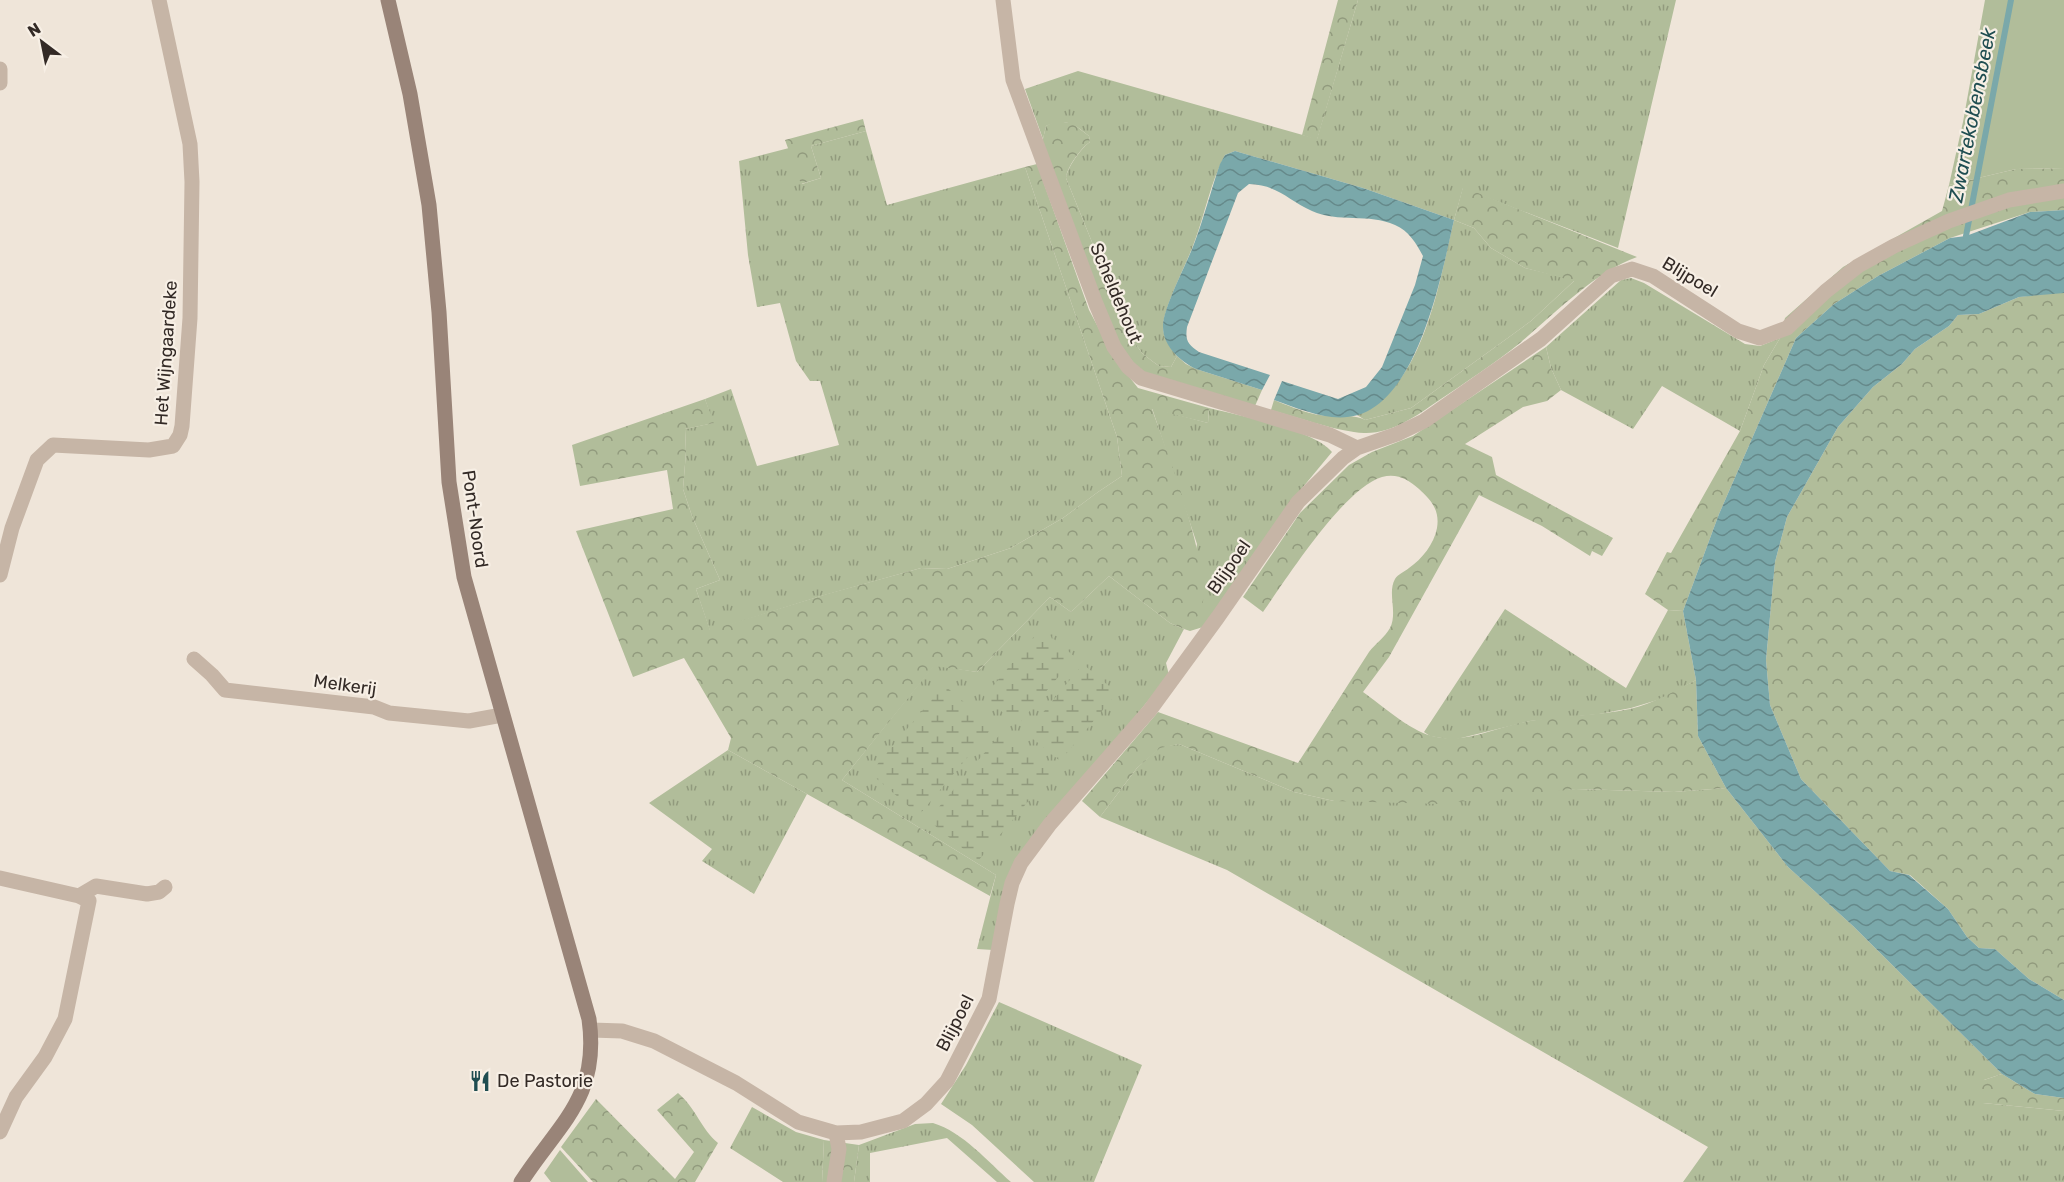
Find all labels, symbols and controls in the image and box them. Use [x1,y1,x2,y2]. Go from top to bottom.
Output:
north arrow [12,12,72,72]
text: N [24,19,44,41]
water label: Zwartekobensbeek [1943,25,2001,205]
street label: Scheldehout [1085,240,1147,346]
street label: Blijpoel [1658,252,1722,302]
street label: Het Wijngaardeke [150,280,182,426]
street label: Pont-Noord [457,469,493,569]
street label: Blijpoel [1203,536,1255,598]
street label: Melkerij [312,670,378,700]
street label: Blijpoel [931,991,979,1055]
restaurant icon: De Pastorie [468,1069,492,1093]
place label: De Pastorie [497,1070,593,1092]

